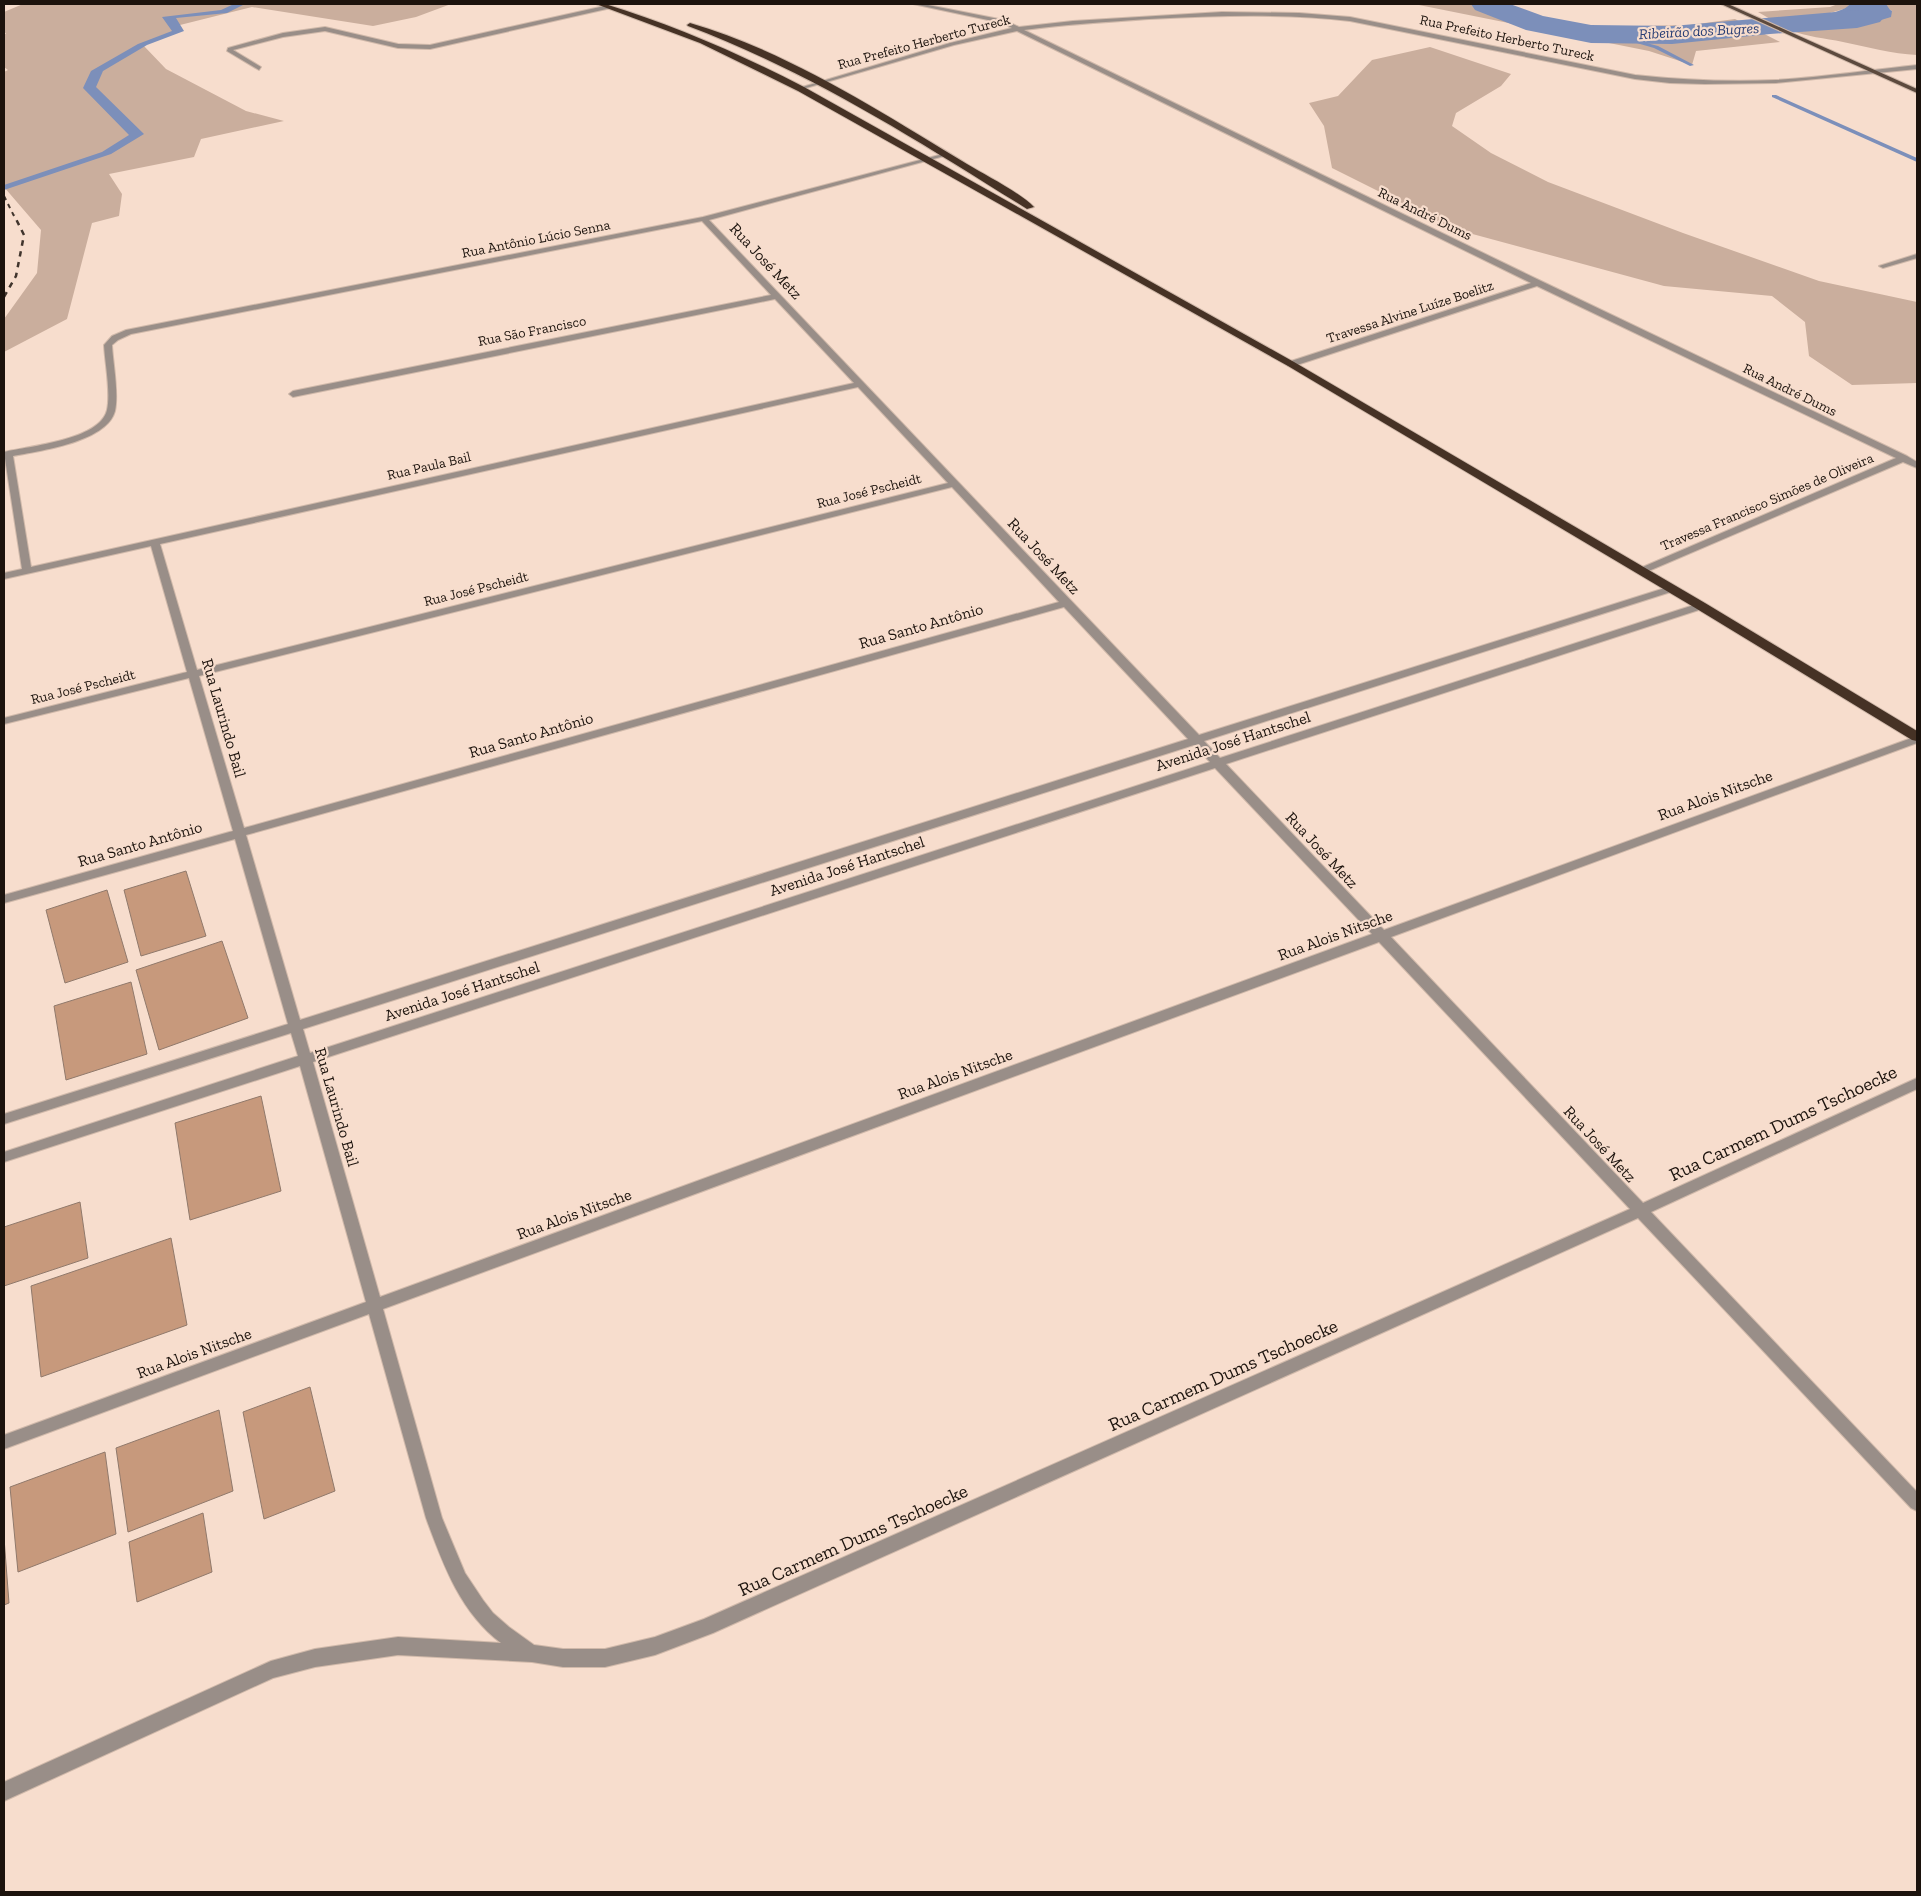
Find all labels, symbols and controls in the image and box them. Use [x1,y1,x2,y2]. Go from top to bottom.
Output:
street label: Rua Prefeito Herberto Tureck [836,11,1013,73]
street label: Rua Prefeito Herberto Tureck [1418,11,1597,65]
water label: Ribeirão dos Bugres [1638,19,1760,43]
street label: Rua André Dums [1375,184,1475,244]
street label: Rua Antônio Lúcio Senna [460,216,612,262]
street label: Rua José Metz [726,219,806,303]
street label: Travessa Alvine Luíze Boelitz [1324,277,1496,347]
street label: Rua São Francisco [477,312,587,350]
street label: Rua André Dums [1740,360,1840,420]
street label: Rua Paula Bail [385,448,473,484]
street label: Travessa Francisco Simões de Oliveira [1658,449,1876,555]
street label: Rua José Pscheidt [815,470,924,512]
street label: Rua José Metz [1004,514,1084,598]
street label: Rua José Pscheidt [422,568,531,610]
street label: Rua Santo Antônio [857,599,985,653]
street label: Rua Laurindo Bail [198,656,250,780]
street label: Rua José Pscheidt [29,666,138,708]
street label: Avenida José Hantschel [1153,707,1313,775]
street label: Rua Santo Antônio [467,708,595,762]
street label: Rua Alois Nitsche [1655,765,1775,825]
street label: Rua José Metz [1282,808,1362,892]
street label: Rua Santo Antônio [76,817,204,871]
street label: Avenida José Hantschel [767,832,927,900]
street label: Rua Alois Nitsche [1275,905,1395,965]
street label: Avenida José Hantschel [382,957,542,1025]
street label: Rua Alois Nitsche [895,1044,1015,1104]
street label: Rua Laurindo Bail [311,1045,363,1169]
street label: Rua Carmem Dums Tschoecke [1665,1060,1901,1186]
street label: Rua José Metz [1560,1102,1640,1186]
street label: Rua Alois Nitsche [514,1184,634,1244]
street label: Rua Carmem Dums Tschoecke [1105,1314,1341,1436]
street label: Rua Alois Nitsche [134,1323,254,1383]
street label: Rua Carmem Dums Tschoecke [735,1479,971,1601]

